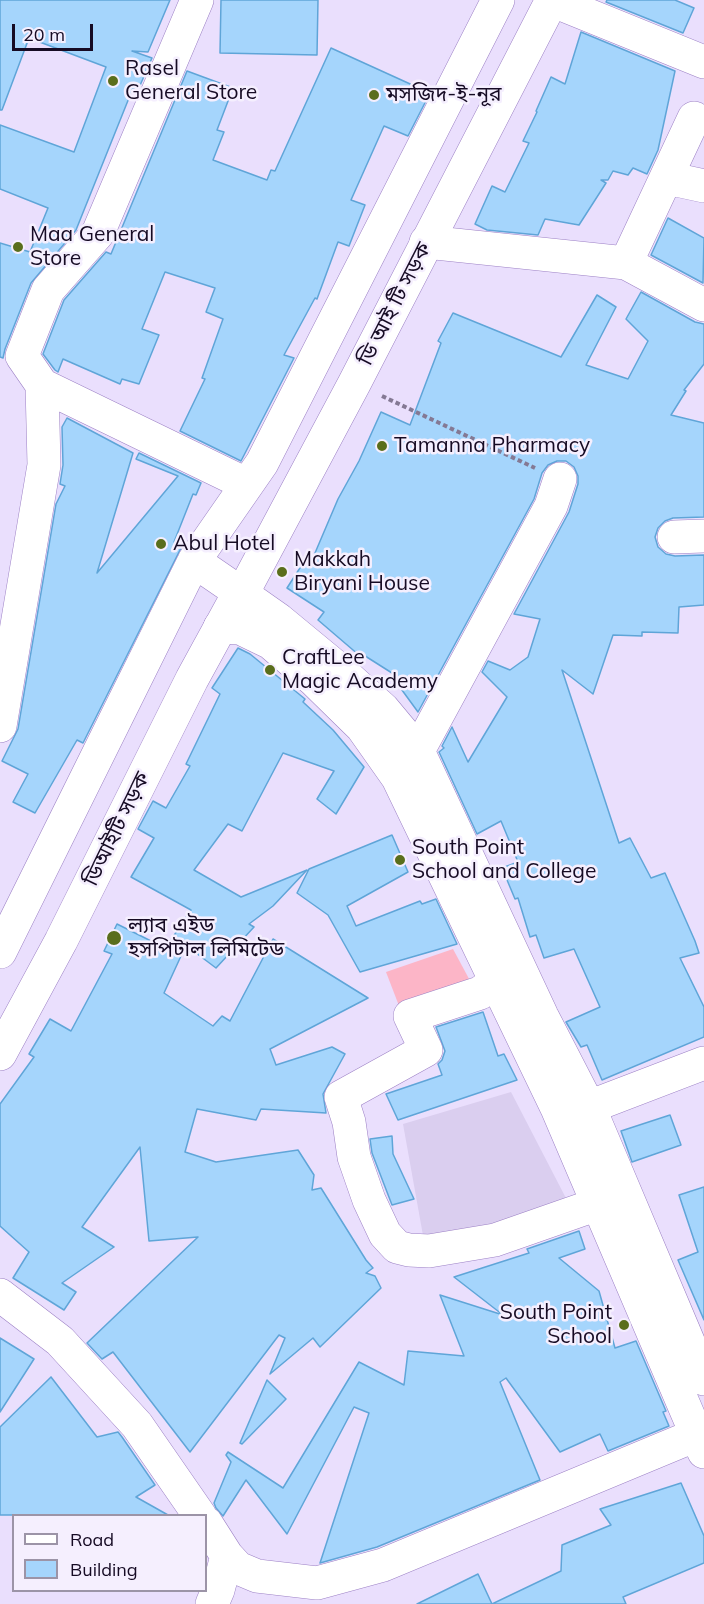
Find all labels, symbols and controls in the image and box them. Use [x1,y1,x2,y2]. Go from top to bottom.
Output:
scale bar [15,12,96,50]
text: 20 m [23,23,65,46]
place label: Rasel General Store [125,56,257,106]
marker: Rasel General Store [106,74,120,88]
place label: মসজিদ-ই-নূর [386,82,502,108]
marker: মসজিদ-ই-নূর [367,88,381,102]
place label: Maa General Store [30,222,154,272]
street label: ডি আই টি সড়ক [353,238,437,370]
marker: Maa General Store [11,240,25,254]
place label: Tamanna Pharmacy [394,433,590,459]
marker: Tamanna Pharmacy [375,439,389,453]
place label: Abul Hotel [173,531,275,557]
marker: Abul Hotel [154,537,168,551]
place label: Makkah Biryani House [294,547,430,597]
marker: Makkah Biryani House [275,565,289,579]
place label: CraftLee Magic Academy [282,645,438,695]
marker: CraftLee Magic Academy [263,663,277,677]
street label: ডিআইটি সড়ক [79,768,155,890]
place label: South Point School and College [412,835,596,885]
marker: South Point School and College [393,853,407,867]
place label: ল্যাব এইড হসপিটাল লিমিটেড [128,913,284,963]
marker: ল্যাব এইড হসপিটাল লিমিটেড [105,929,123,947]
place label: South Point School [500,1300,612,1350]
marker: South Point School [617,1318,631,1332]
legend [12,1514,207,1592]
text: Road [70,1528,114,1551]
text: Building [70,1558,138,1581]

